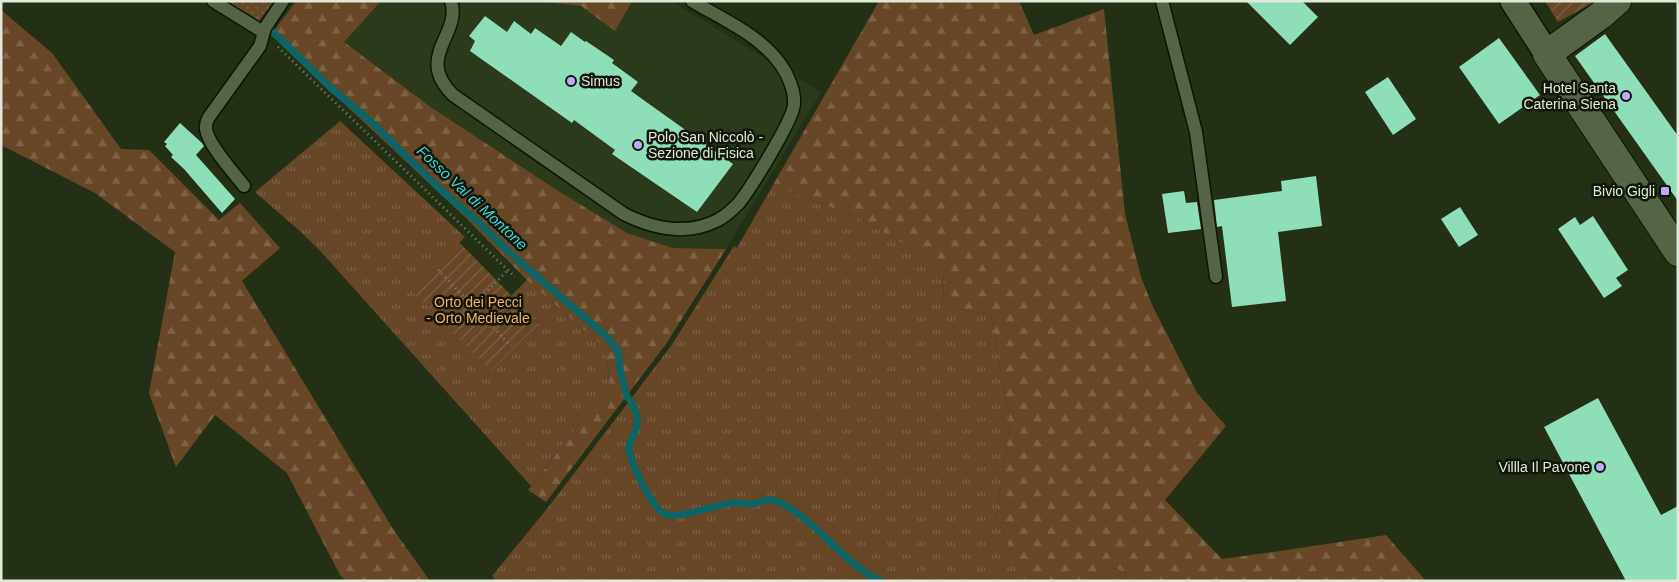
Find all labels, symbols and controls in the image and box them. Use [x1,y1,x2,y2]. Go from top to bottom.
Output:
place label: Simus [581,73,620,89]
marker: Simus [565,75,577,87]
place label: Hotel Santa Caterina Siena [1523,80,1616,112]
marker: Hotel Santa Caterina Siena [1620,90,1632,102]
place label: Polo San Niccolò - Sezione di Fisica [648,129,764,161]
marker: Polo San Niccolò - Sezione di Fisica [632,139,644,151]
water label: Fosso Val di Montone [414,142,531,253]
place label: Bivio Gigli [1593,183,1655,199]
marker: Bivio Gigli [1659,185,1671,197]
park label: Orto dei Pecci - Orto Medievale [426,294,530,326]
place label: Villla Il Pavone [1498,459,1590,475]
marker: Villla Il Pavone [1594,461,1606,473]

